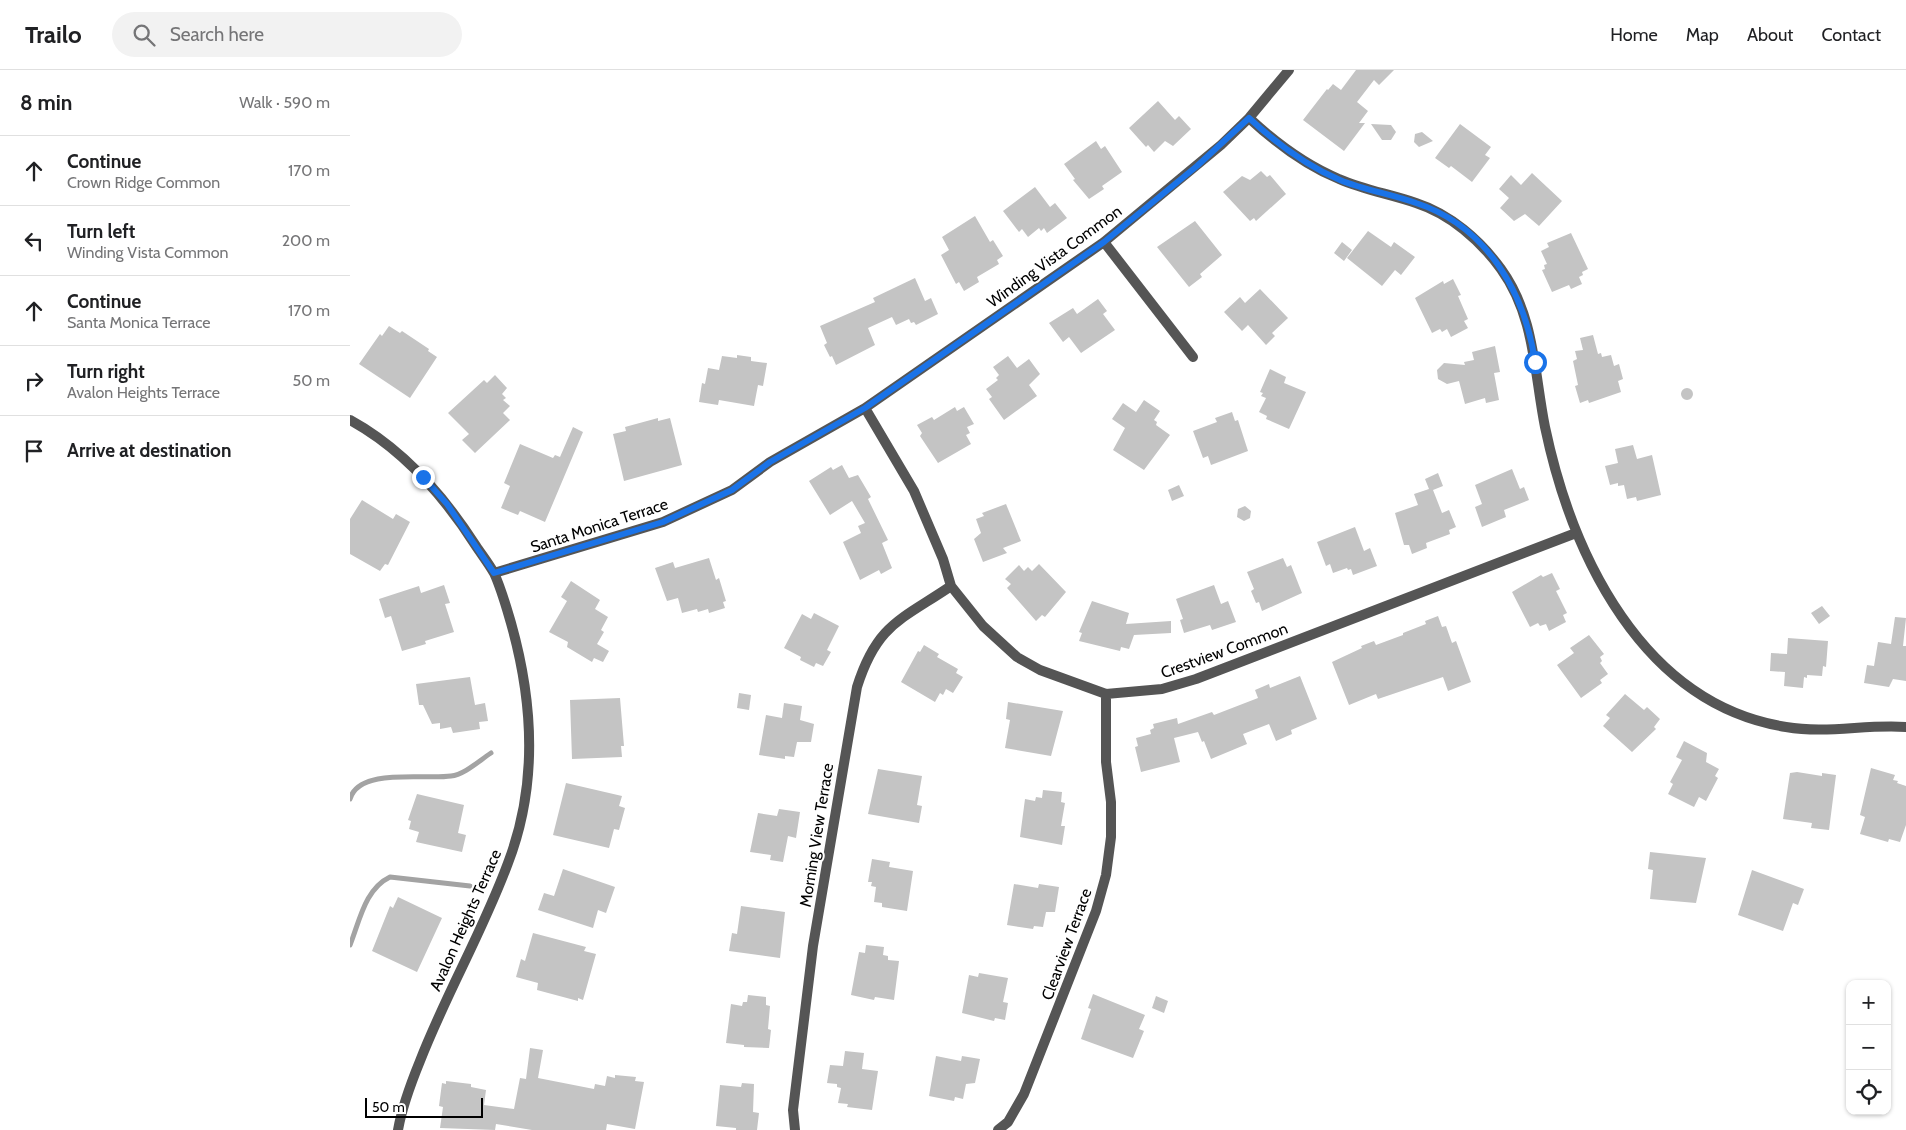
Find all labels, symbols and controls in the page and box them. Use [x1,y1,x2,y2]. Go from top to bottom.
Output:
search box [112,12,462,57]
text: Trailo [25,20,82,49]
icon: search [130,21,158,49]
text: Search here [170,23,264,46]
text: Home [1610,24,1658,46]
text: Map [1686,24,1719,46]
text: About [1747,24,1793,46]
text: Contact [1821,24,1881,46]
text: 8 min [20,90,72,115]
text: Walk · 590 m [239,93,330,112]
text: Continue [67,150,141,173]
icon: ahead [20,157,48,185]
text: 170 m [288,161,330,180]
text: Crown Ridge Common [67,173,220,192]
street label: Winding Vista Common [983,201,1125,312]
text: Turn left [67,220,135,243]
icon: left [20,227,48,255]
text: 200 m [282,231,330,250]
text: Winding Vista Common [67,243,229,262]
text: Continue [67,290,141,313]
icon: ahead [20,297,48,325]
text: 170 m [288,301,330,320]
text: Santa Monica Terrace [67,313,210,332]
route start [1524,351,1547,374]
text: Turn right [67,360,145,383]
icon: right [20,367,48,395]
text: 50 m [293,371,330,390]
text: Avalon Heights Terrace [67,383,220,402]
icon: arrive [20,437,48,465]
text: Arrive at destination [67,439,231,462]
route end [412,466,435,489]
street label: Santa Monica Terrace [528,494,670,557]
street label: Crestview Common [1158,619,1290,682]
street label: Morning View Terrace [796,762,837,908]
street label: Avalon Heights Terrace [426,846,505,994]
street label: Clearview Terrace [1037,886,1096,1003]
map controls [1846,980,1891,1115]
button: + [1846,980,1891,1025]
button: − [1846,1025,1891,1070]
button: locate [1846,1070,1891,1115]
scale bar [365,1095,482,1118]
text: 50 m [372,1098,405,1116]

